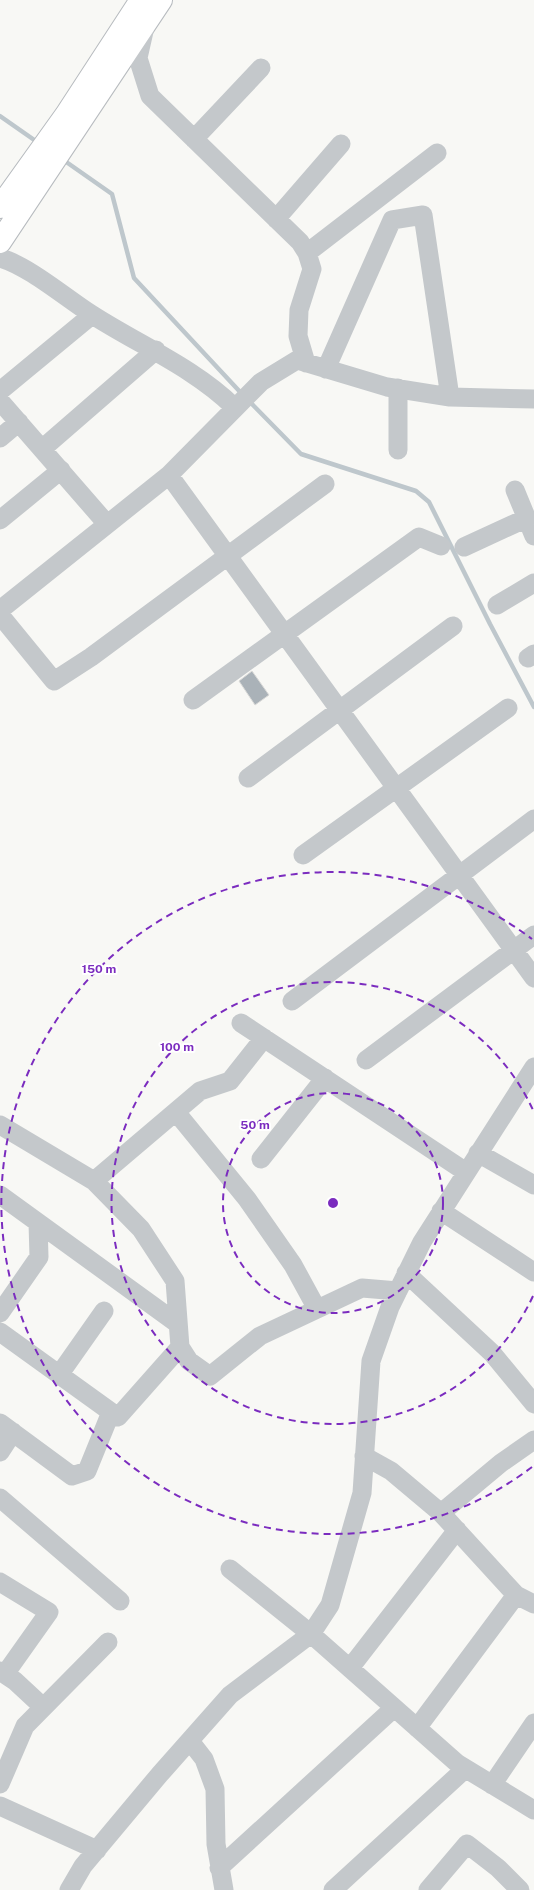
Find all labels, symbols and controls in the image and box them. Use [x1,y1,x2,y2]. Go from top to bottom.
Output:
text: 150 m [82,962,116,976]
text: 100 m [160,1040,194,1054]
text: 50 m [240,1118,270,1132]
centre of rings [326,1196,340,1210]

